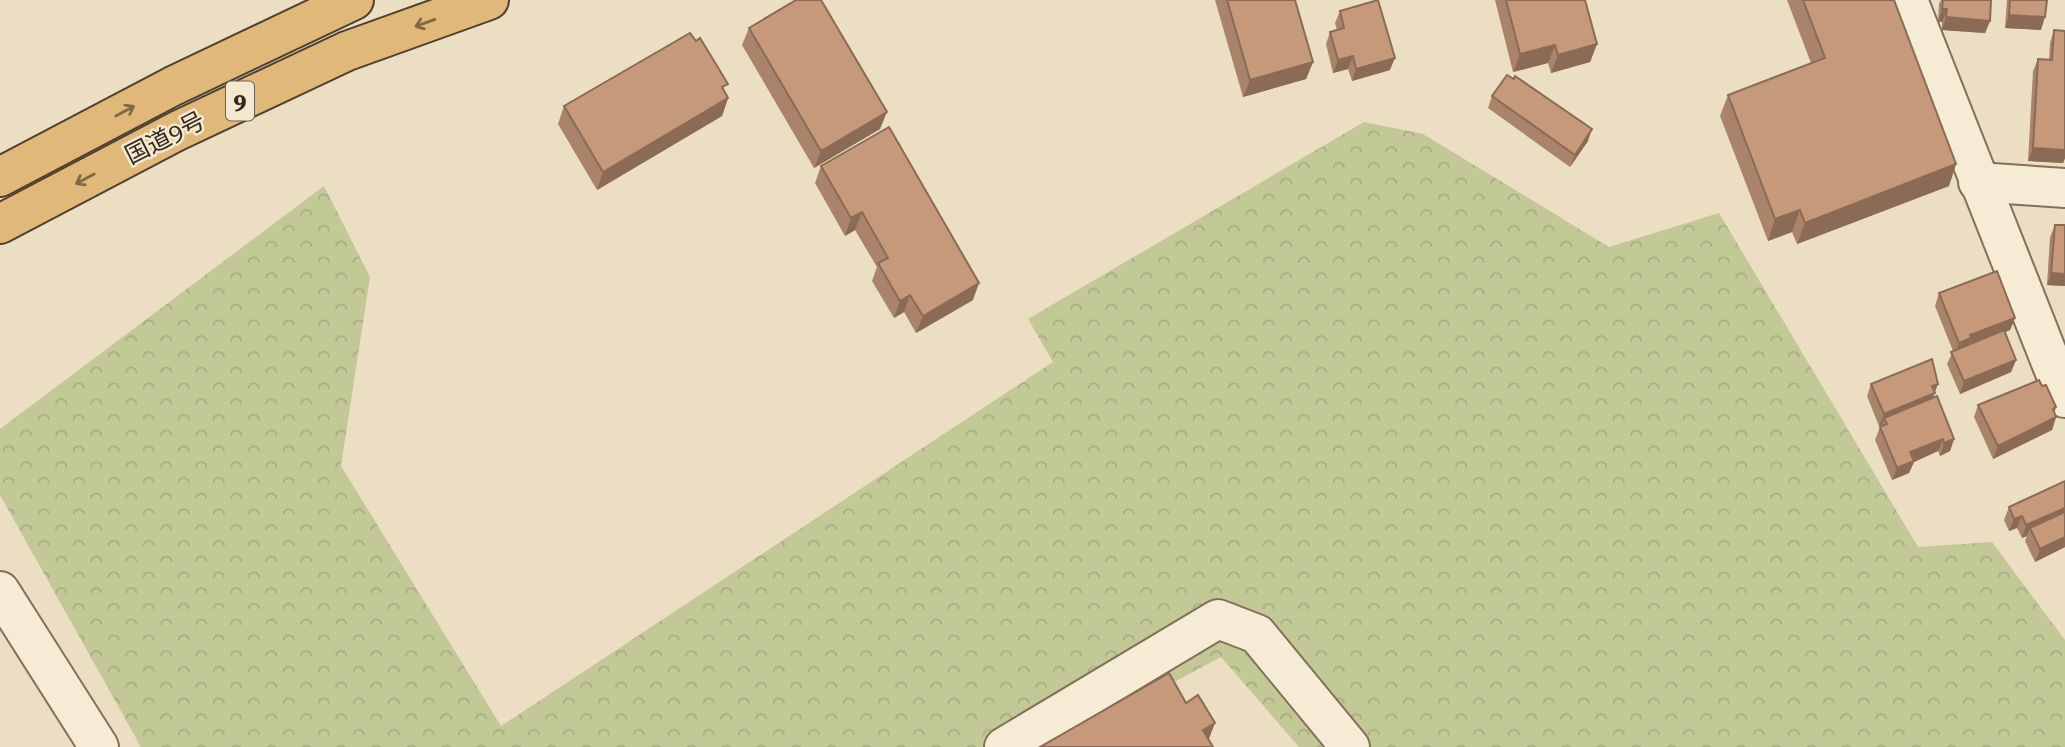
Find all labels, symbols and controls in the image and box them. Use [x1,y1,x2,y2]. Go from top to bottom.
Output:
one-way arrow [415,18,437,30]
road number: 9 [226,82,254,120]
one-way arrow [115,104,135,118]
street label: 国道9号 [121,106,209,170]
one-way arrow [75,173,96,186]

